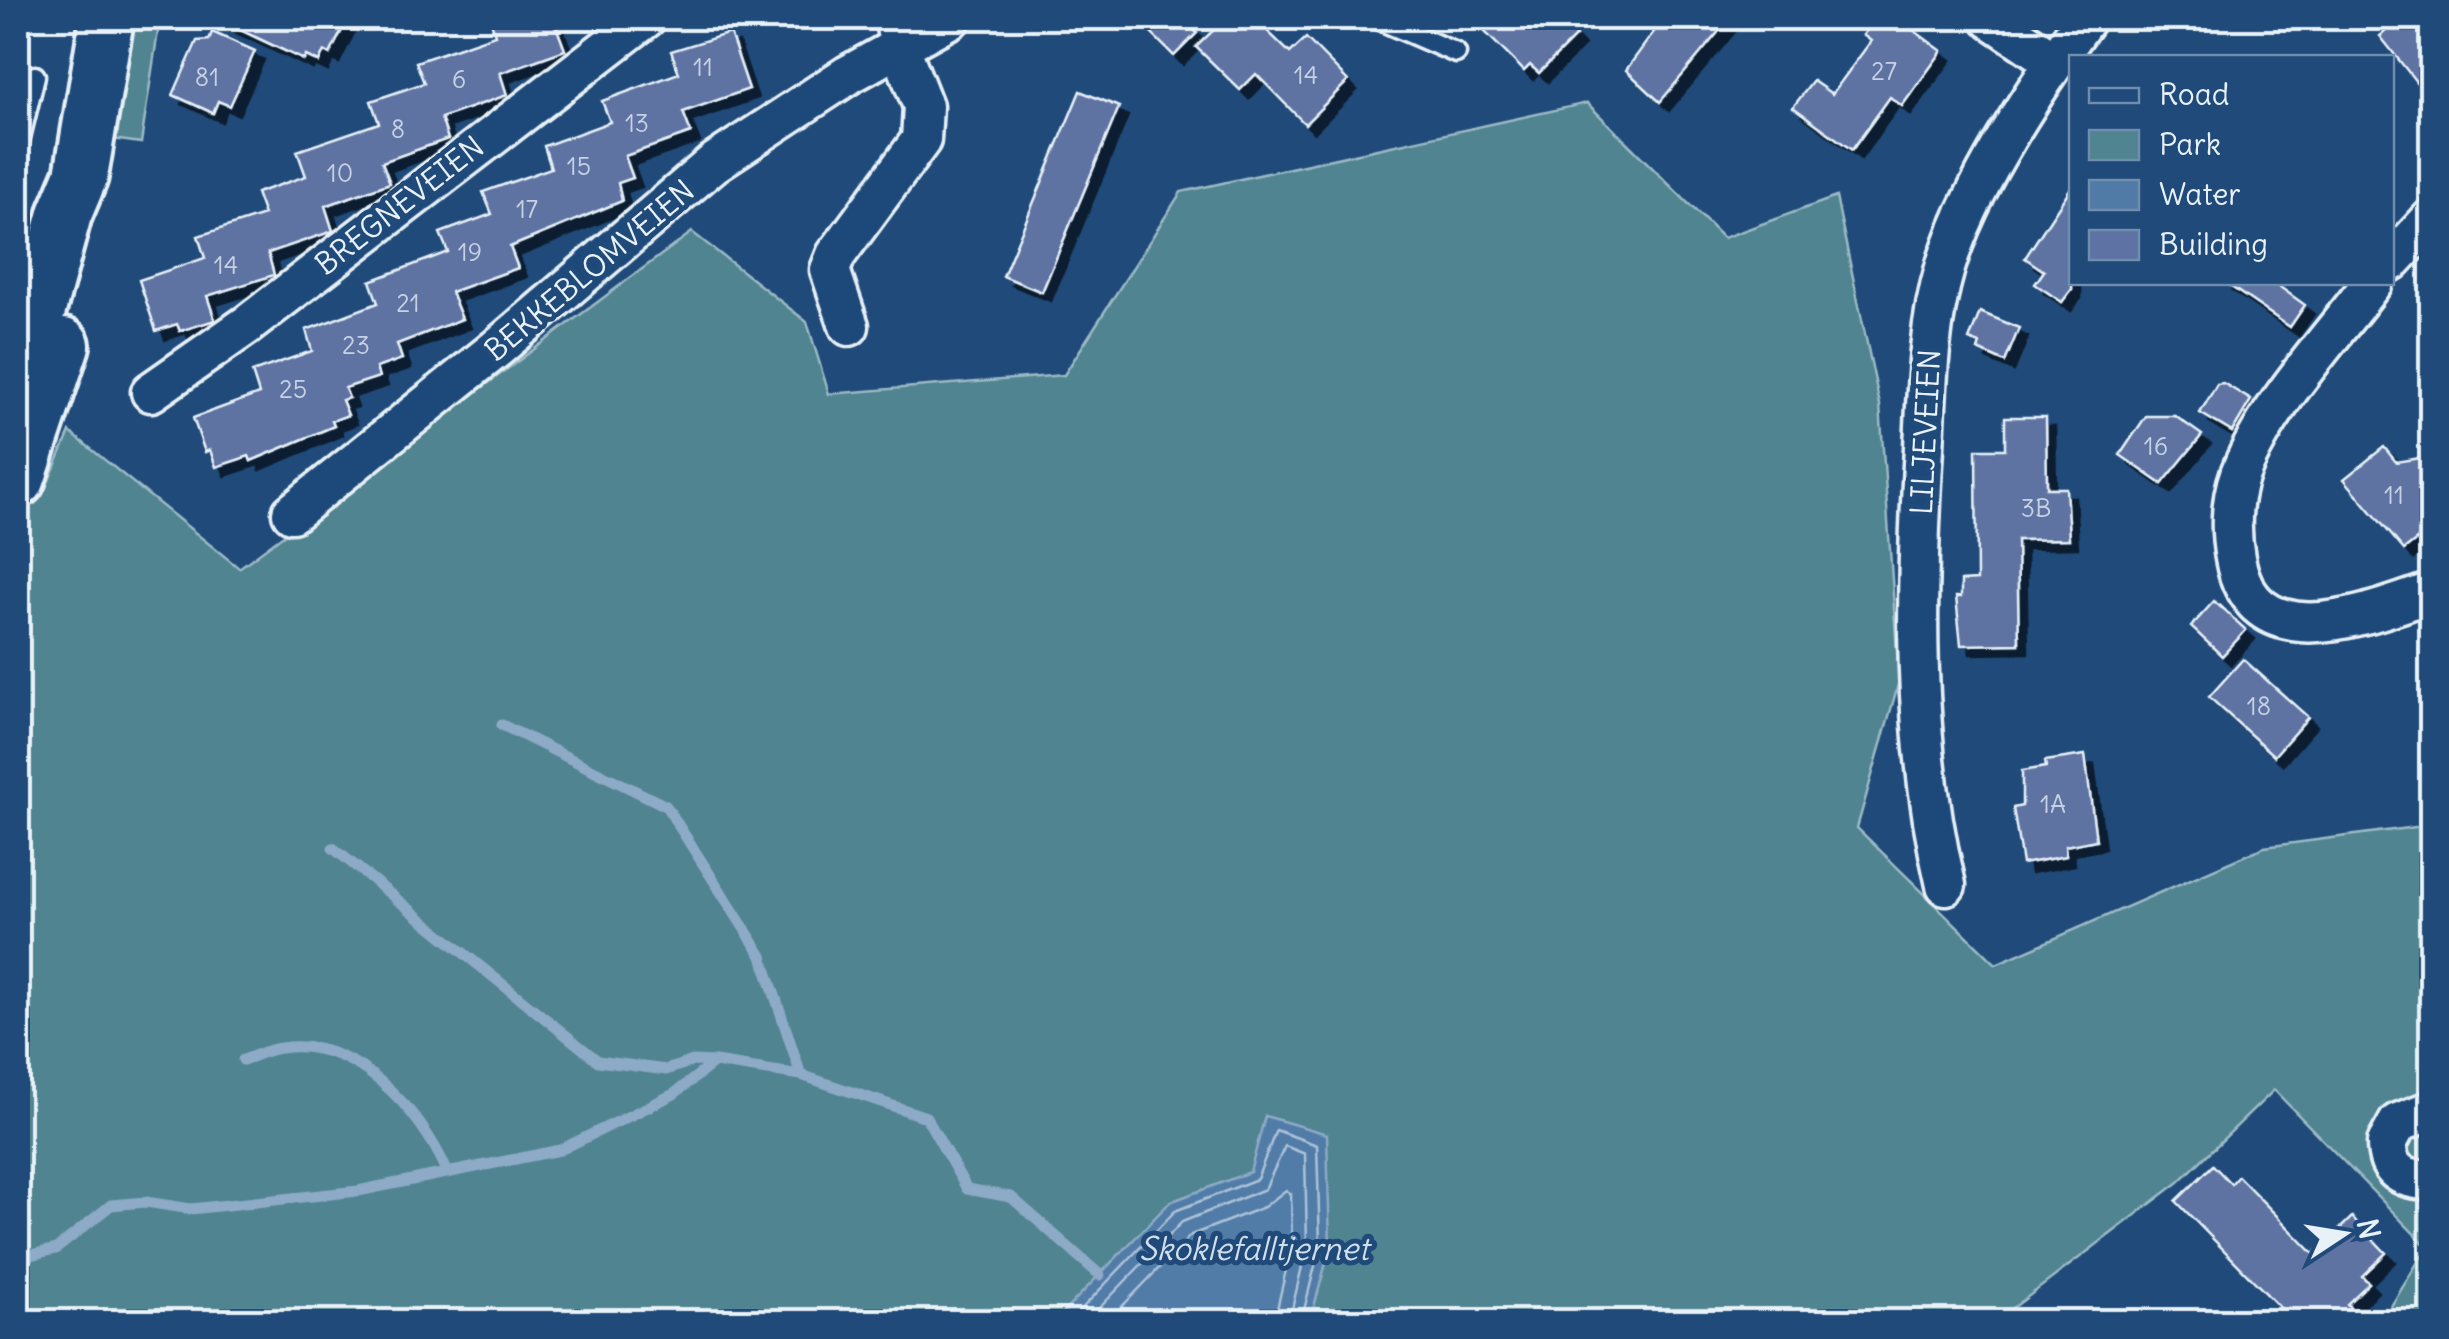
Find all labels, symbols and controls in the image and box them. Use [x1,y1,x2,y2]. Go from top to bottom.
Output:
house number: 11 [693,51,713,83]
house number: 27 [1871,55,1897,87]
legend [2069,55,2394,285]
house number: 14 [1294,59,1318,91]
house number: 81 [195,61,219,93]
house number: 6 [452,63,466,95]
text: Road [2159,75,2229,113]
house number: 13 [625,107,649,139]
house number: 8 [391,113,405,145]
text: Park [2159,125,2221,163]
street label: BREGNEVEIEN [307,127,491,283]
house number: 15 [567,150,591,182]
house number: 10 [327,157,353,189]
street label: BEKKEBLOMVEIEN [476,171,702,369]
text: Water [2159,175,2241,213]
house number: 17 [516,193,538,225]
text: Building [2159,225,2268,263]
house number: 19 [458,236,482,268]
house number: 14 [214,249,238,281]
house number: 21 [396,287,420,319]
house number: 23 [342,329,370,361]
street label: LILJEVEIEN [1902,348,1948,516]
house number: 25 [279,373,307,405]
house number: 16 [2144,430,2168,462]
house number: 11 [2384,479,2404,511]
house number: 3B [2021,492,2051,524]
house number: 18 [2247,690,2271,722]
house number: 1A [2040,788,2066,820]
north arrow [2294,1184,2394,1284]
text: N [2349,1216,2388,1242]
water label: Skoklefalltjernet [1139,1228,1373,1269]

